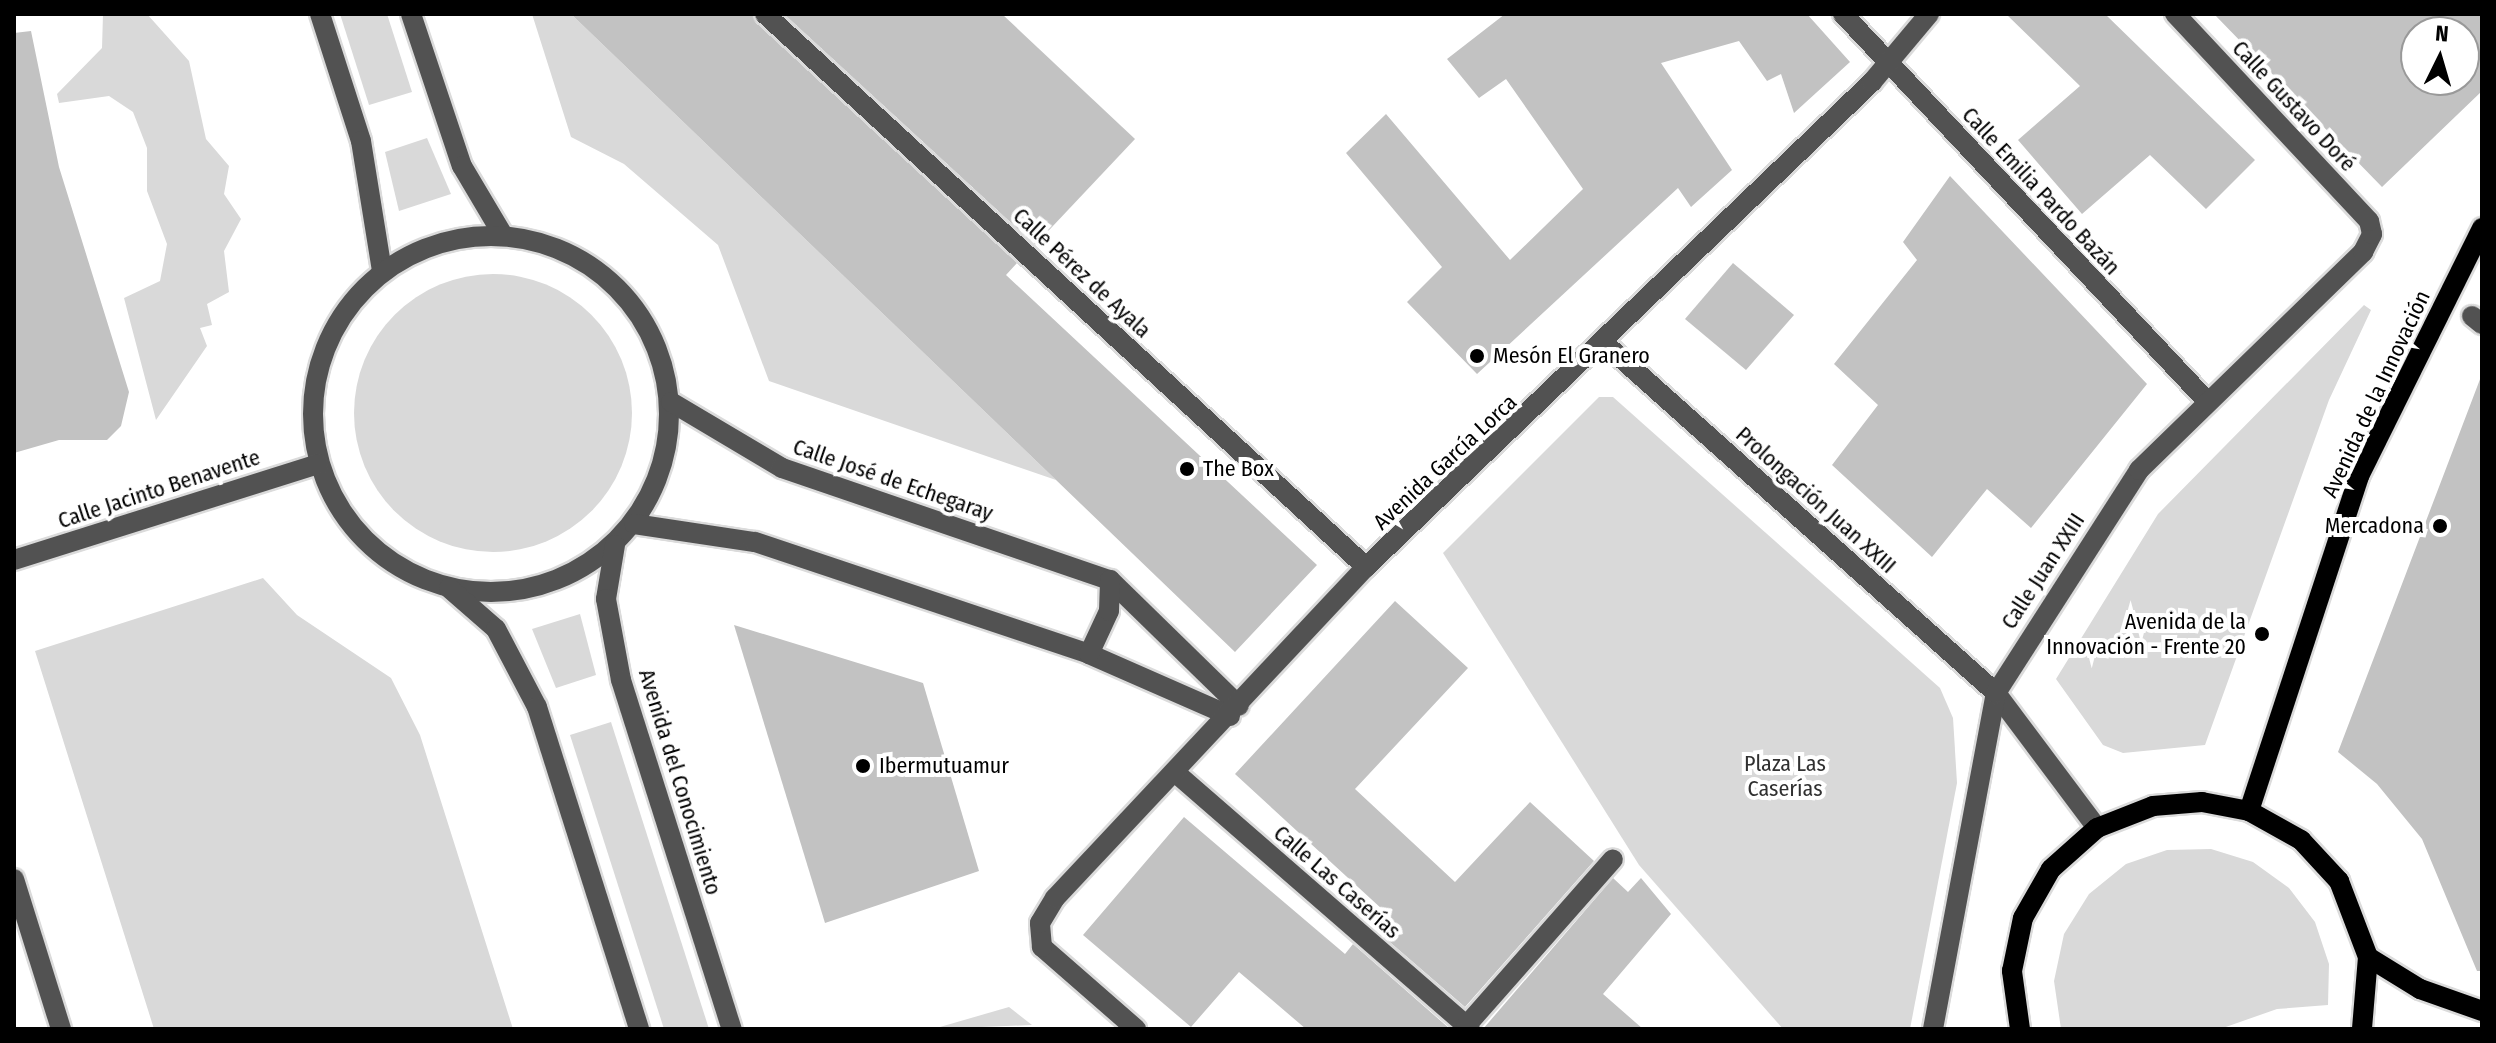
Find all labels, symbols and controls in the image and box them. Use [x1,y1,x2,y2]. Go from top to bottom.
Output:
north arrow [2400,16,2480,96]
text: N [2434,20,2450,48]
street label: Calle Gustavo Doré [2227,35,2361,177]
street label: Calle Emilia Pardo Bazán [1957,102,2125,280]
street label: Calle Pérez de Ayala [1008,203,1156,343]
street label: Avenida de la Innovación [2316,286,2436,502]
place label: Mesón El Granero [1493,343,1650,369]
marker: Mesón El Granero [1468,347,1486,365]
street label: Avenida García Lorca [1368,389,1522,535]
street label: Prolongación Juan XXIII [1730,421,1902,579]
street label: Calle José de Echegaray [790,433,996,527]
street label: Calle Jacinto Benavente [55,444,263,534]
place label: The Box [1203,456,1274,482]
marker: The Box [1178,460,1196,478]
street label: Calle Juan XXIII [1996,508,2090,634]
place label: Mercadona [2325,513,2424,539]
marker: Mercadona [2431,517,2449,535]
place label: Avenida de la Innovación - Frente 20 [2046,608,2246,660]
marker: Avenida de la Innovación - Frente 20 [2253,625,2271,643]
street label: Avenida del Conocimiento [633,666,727,898]
park label: Plaza Las Caserías [1744,750,1826,802]
place label: Ibermutuamur [879,753,1009,779]
marker: Ibermutuamur [854,757,872,775]
street label: Calle Las Caserías [1268,820,1406,944]

